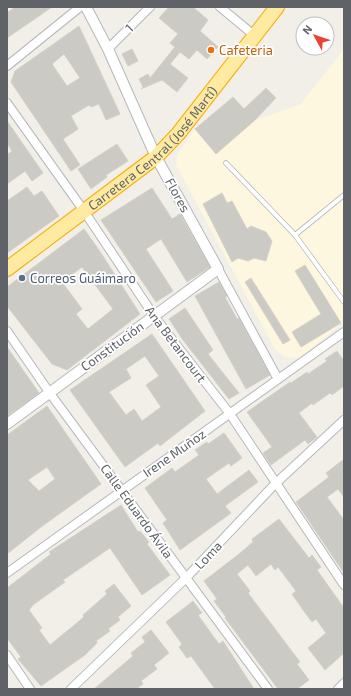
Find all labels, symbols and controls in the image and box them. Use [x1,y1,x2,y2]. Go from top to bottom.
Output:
north arrow [295,16,335,56]
street label: 1 [122,21,136,35]
text: N [299,22,315,36]
place label: Cafeteria [219,42,273,58]
marker: Cafeteria [206,45,216,55]
street label: Carretera Central (José Martí) [85,83,220,213]
street label: Flores [162,175,194,215]
place label: Correos Guáimaro [30,270,136,286]
marker: Correos Guáimaro [17,273,27,283]
street label: Ana Betancourt [142,303,210,385]
street label: Constitución [77,318,147,374]
street label: Irene Muñoz [139,425,209,481]
street label: Calle Eduardo Ávila [97,460,177,561]
street label: Loma [191,538,225,572]

